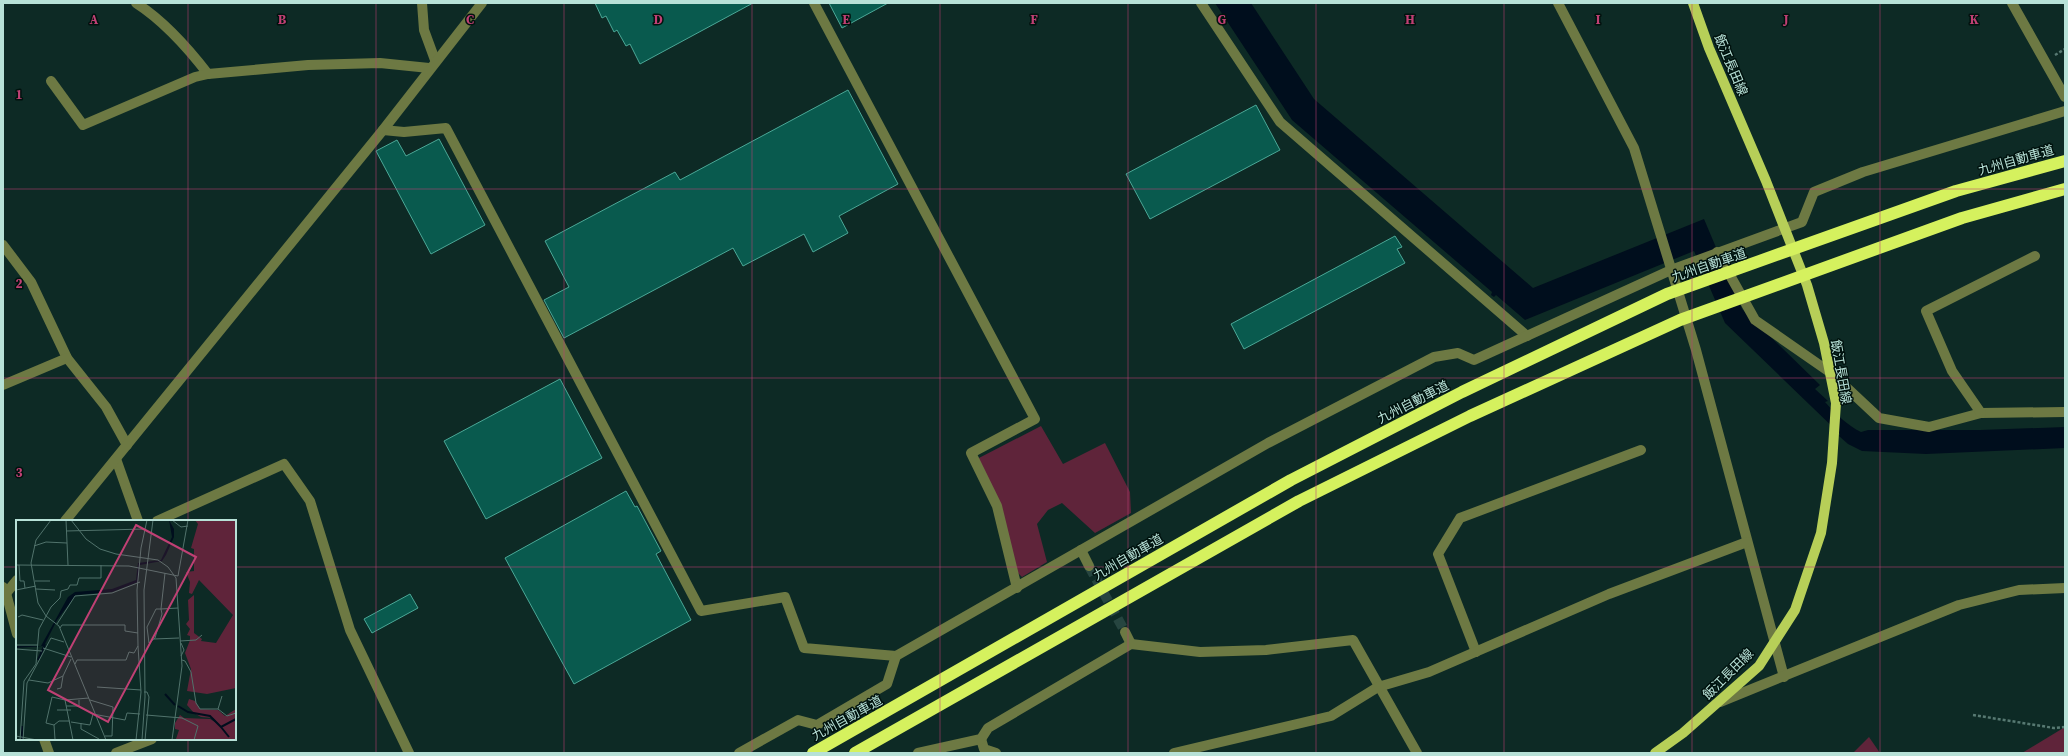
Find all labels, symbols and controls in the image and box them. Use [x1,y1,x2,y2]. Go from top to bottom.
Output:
text: A [90,11,99,28]
text: B [278,11,287,28]
text: C [466,11,474,28]
text: D [653,11,663,28]
text: E [842,11,850,28]
text: F [1030,11,1038,28]
text: G [1218,11,1227,28]
text: H [1405,11,1415,28]
text: I [1595,11,1601,28]
text: J [1782,11,1789,28]
text: K [1969,11,1979,28]
street label: 飯江長田線 [1710,32,1752,98]
text: 1 [15,86,23,103]
street label: 九州自動車道 [1976,141,2056,179]
street label: 九州自動車道 [1669,244,1749,286]
text: 2 [15,275,23,292]
street label: 飯江長田線 [1827,339,1855,405]
street label: 九州自動車道 [1374,377,1452,427]
text: 3 [15,464,23,481]
inset map [16,520,236,740]
street label: 九州自動車道 [1090,530,1166,584]
street label: 飯江長田線 [1699,645,1757,703]
street label: 九州自動車道 [809,692,885,744]

